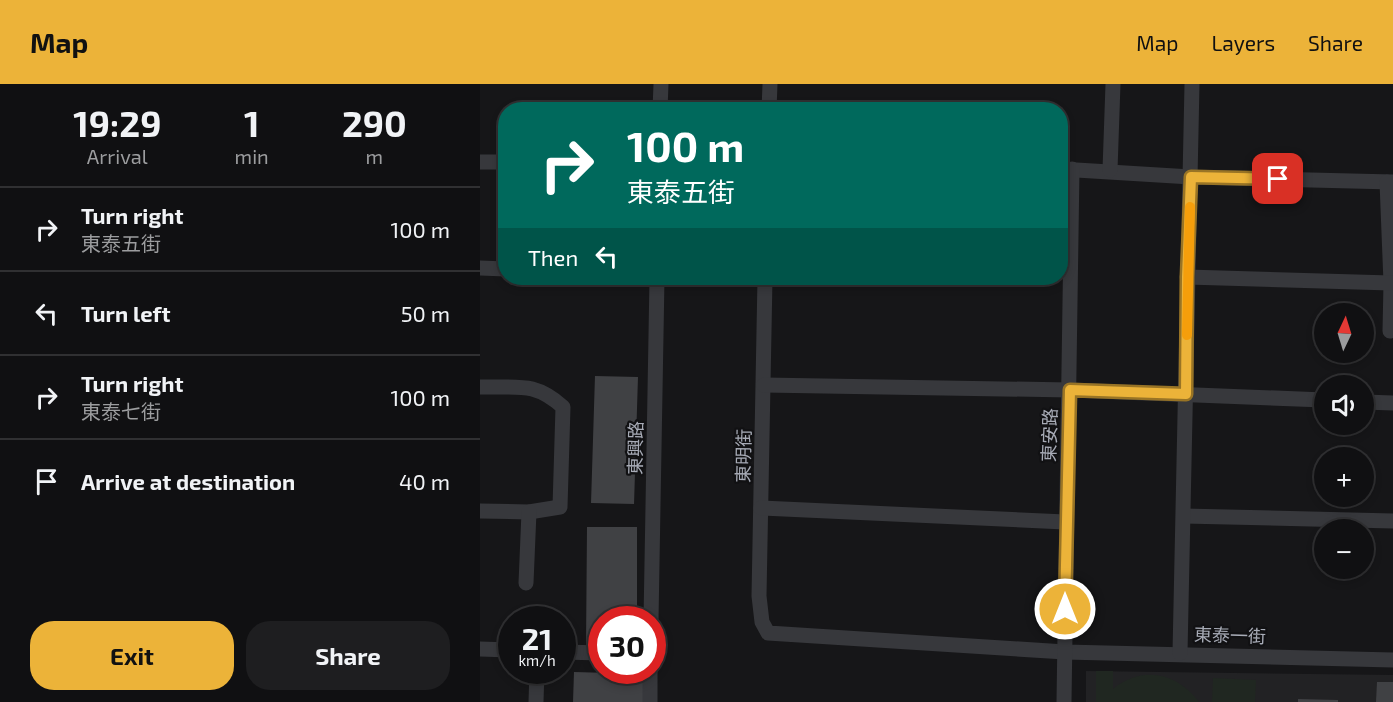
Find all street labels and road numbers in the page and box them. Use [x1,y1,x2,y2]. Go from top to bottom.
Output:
street label: 東安路 [1037,408,1061,462]
street label: 東興路 [624,421,646,475]
street label: 東明街 [732,429,754,483]
street label: 東泰一街 [1194,623,1266,647]

